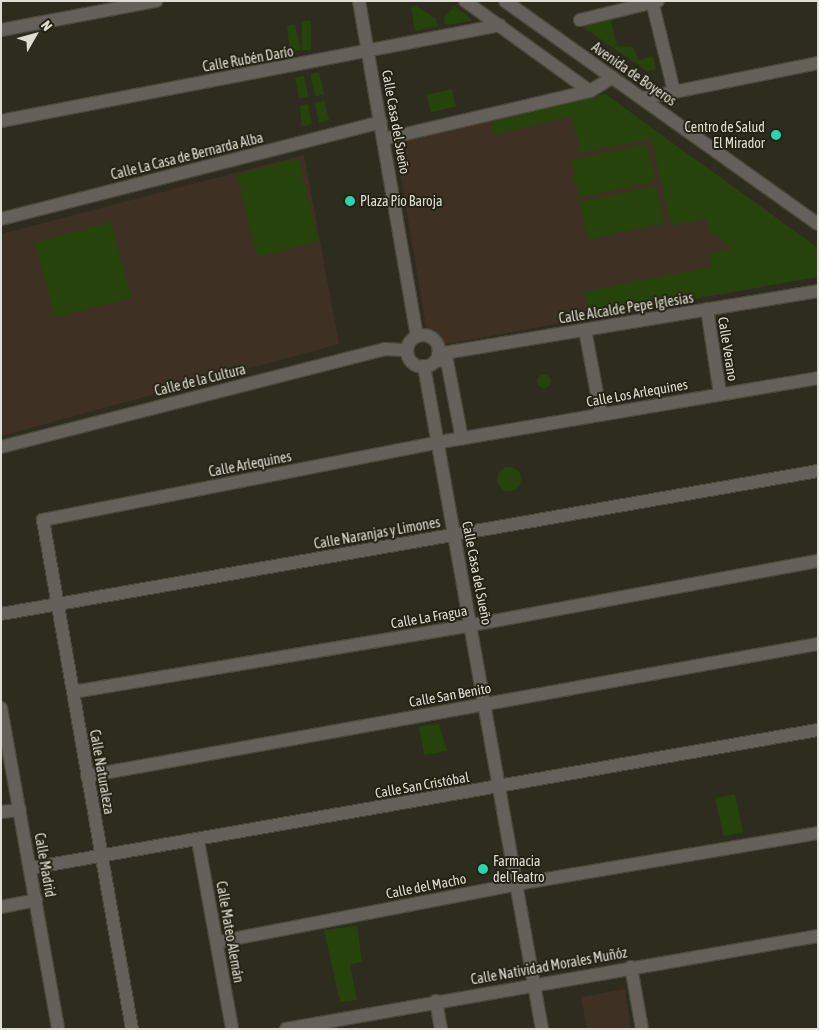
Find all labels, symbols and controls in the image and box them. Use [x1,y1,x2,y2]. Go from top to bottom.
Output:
north arrow [10,10,60,60]
text: N [38,18,56,34]
street label: Avenida de Boyeros [588,39,680,109]
street label: Calle Rubén Darío [201,43,295,75]
street label: Calle Casa del Sueño [379,69,413,175]
place label: Centro de Salud El Mirador [684,119,765,152]
marker: Centro de Salud El Mirador [769,128,783,142]
street label: Calle La Casa de Bernarda Alba [109,129,265,183]
place label: Plaza Pío Baroja [360,193,442,209]
marker: Plaza Pío Baroja [344,195,356,207]
street label: Calle Alcalde Pepe Iglesias [557,289,695,327]
street label: Calle Verano [715,316,741,382]
street label: Calle de la Cultura [153,361,247,399]
street label: Calle Los Arlequines [585,376,689,410]
street label: Calle Arlequines [207,448,293,480]
street label: Calle Naranjas y Limones [313,514,441,552]
street label: Calle Casa del Sueño [459,520,495,626]
street label: Calle La Fragua [390,602,468,632]
street label: Calle San Benito [408,680,492,710]
street label: Calle Naturaleza [86,728,118,816]
street label: Calle San Cristóbal [374,768,470,802]
street label: Calle Madrid [31,832,59,898]
place label: Farmacia del Teatro [493,853,545,886]
marker: Farmacia del Teatro [477,863,489,875]
street label: Calle del Macho [384,870,468,902]
street label: Calle Mateo Alemán [213,880,247,984]
street label: Calle Natividad Morales Muñóz [469,944,629,988]

